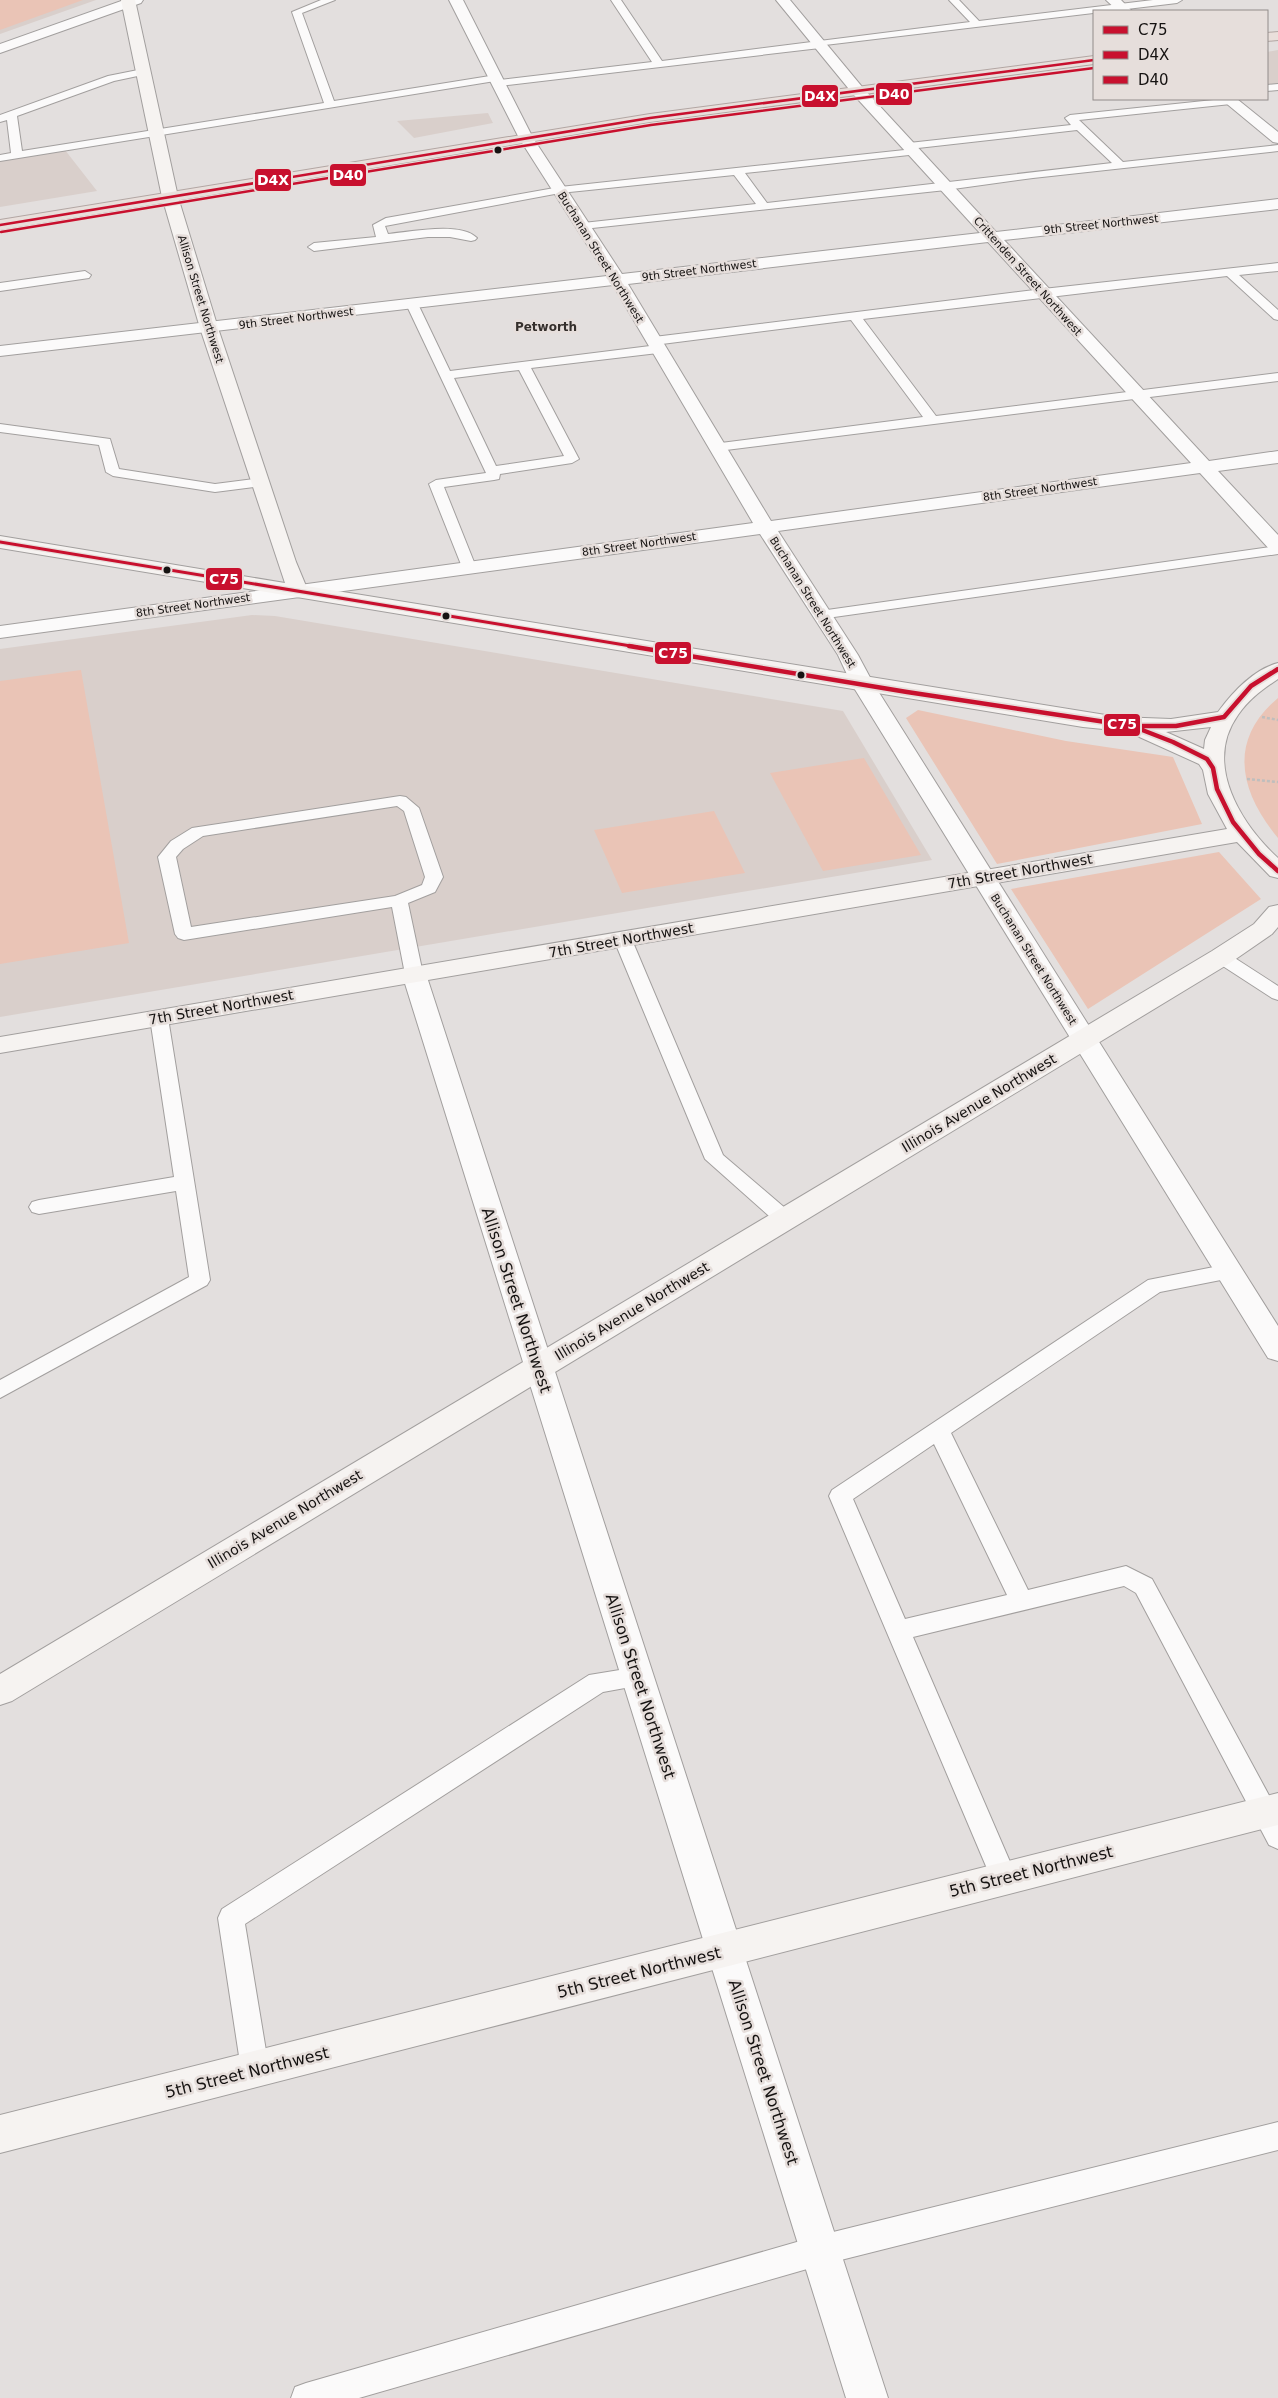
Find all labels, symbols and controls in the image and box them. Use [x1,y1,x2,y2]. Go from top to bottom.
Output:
legend [1093,10,1268,100]
text: C75 [1138,21,1168,39]
text: D4X [1138,46,1169,64]
text: D40 [1138,71,1169,89]
line badge: D40 [875,82,913,106]
line badge: D4X [801,84,839,108]
text: D40 [878,86,910,102]
text: D4X [804,88,836,104]
unlabelled marker [493,145,503,155]
line badge: D40 [329,163,367,187]
text: D40 [332,167,364,183]
line badge: D4X [254,168,292,192]
text: D4X [257,172,289,188]
street label: Buchanan Street Northwest [555,189,647,326]
street label: 9th Street Northwest [1043,212,1160,237]
street label: Crittenden Street Northwest [971,214,1085,339]
street label: Allison Street Northwest [175,234,226,365]
street label: 9th Street Northwest [641,257,758,284]
street label: 9th Street Northwest [238,305,355,332]
district label: Petworth [515,320,577,334]
street label: 8th Street Northwest [982,475,1099,504]
street label: 8th Street Northwest [581,530,698,559]
street label: Buchanan Street Northwest [767,534,859,671]
unlabelled marker [162,565,172,575]
line badge: C75 [205,567,243,591]
text: C75 [209,571,239,587]
street label: 8th Street Northwest [135,591,252,620]
unlabelled marker [441,611,451,621]
line badge: C75 [654,641,692,665]
text: C75 [658,645,688,661]
unlabelled marker [796,670,806,680]
line badge: C75 [1103,713,1141,737]
text: C75 [1107,716,1137,732]
street label: 7th Street Northwest [946,850,1094,892]
street label: Buchanan Street Northwest [988,891,1080,1028]
street label: 7th Street Northwest [547,919,695,961]
street label: 7th Street Northwest [147,986,295,1028]
street label: Illinois Avenue Northwest [899,1050,1060,1156]
street label: Allison Street Northwest [478,1205,555,1395]
street label: Illinois Avenue Northwest [552,1258,713,1364]
street label: Illinois Avenue Northwest [205,1466,366,1572]
street label: Allison Street Northwest [602,1591,679,1781]
street label: 5th Street Northwest [947,1842,1115,1901]
street label: 5th Street Northwest [555,1943,723,2002]
street label: Allison Street Northwest [725,1977,802,2167]
street label: 5th Street Northwest [163,2043,331,2102]

